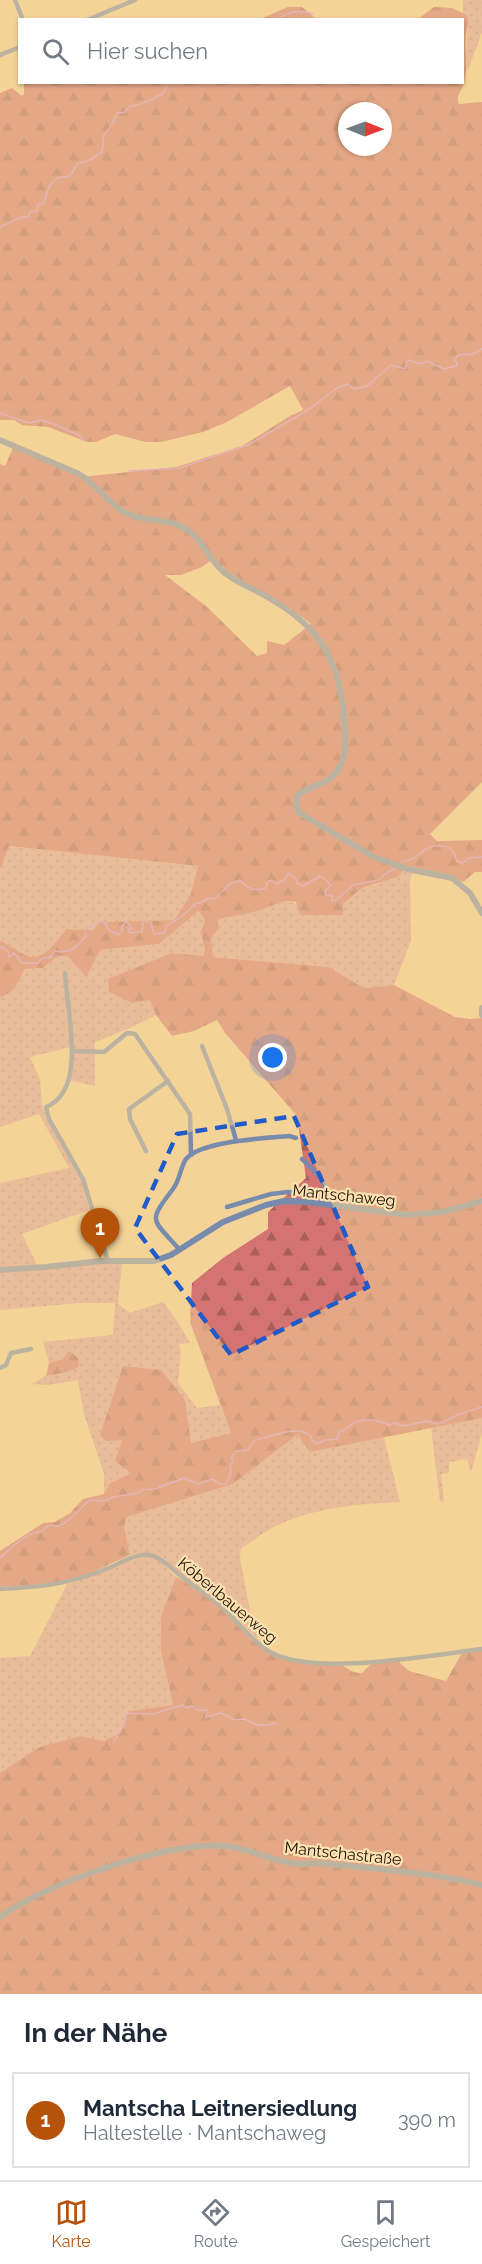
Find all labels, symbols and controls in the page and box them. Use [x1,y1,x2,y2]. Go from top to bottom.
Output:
search box [18,18,464,84]
icon: search [39,35,72,68]
text: Hier suchen [87,38,208,64]
north arrow [338,102,392,156]
your location [258,1043,287,1072]
street label: Mantschaweg [291,1181,396,1210]
pin: 1 [80,1208,120,1258]
street label: Köberlbauerweg [174,1553,281,1647]
street label: Mantschastraße [284,1838,402,1869]
text: In der Nähe [24,2018,167,2048]
text: Mantscha Leitnersiedlung [83,2095,357,2121]
text: 1 [41,2108,50,2132]
text: 390 m [398,2108,456,2132]
text: Haltestelle · Mantschaweg [83,2121,326,2145]
tab: Karte [52,2196,91,2251]
tab: Route [194,2196,238,2251]
tab: Gespeichert [341,2196,430,2251]

